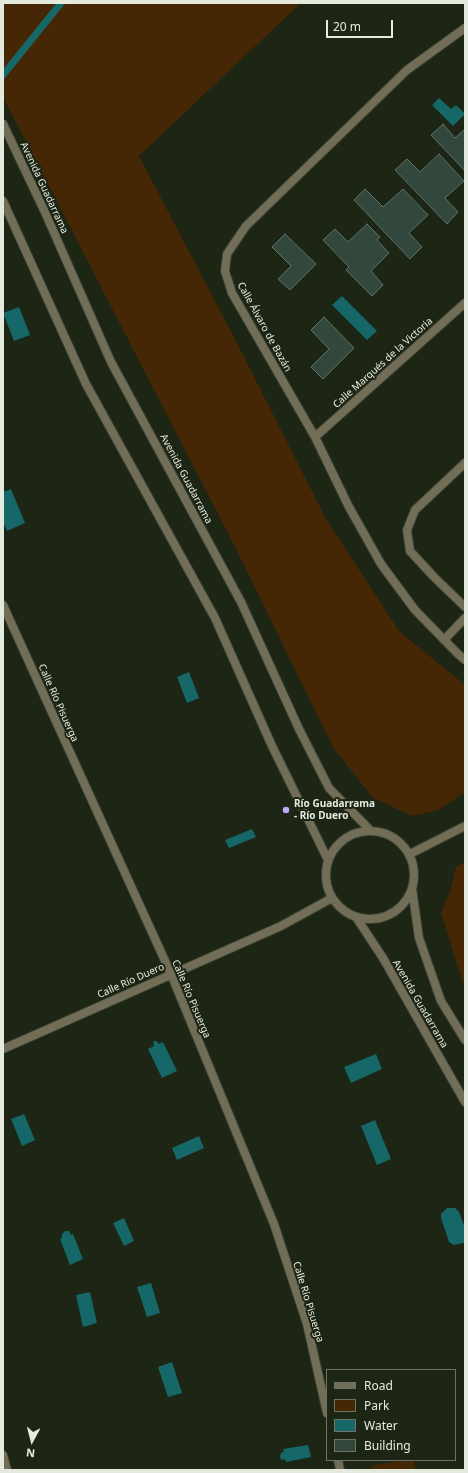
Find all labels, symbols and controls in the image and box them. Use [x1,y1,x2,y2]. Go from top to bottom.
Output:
scale bar [328,12,395,38]
text: 20 m [333,18,361,35]
street label: Avenida Guadarrama [17,140,71,236]
street label: Calle Álvaro de Bazán [234,280,294,374]
street label: Calle Marqués de la Victoria [331,315,435,411]
street label: Avenida Guadarrama [157,432,215,526]
street label: Calle Río Pisuerga [35,662,81,744]
place label: Río Guadarrama - Río Duero [294,798,375,822]
marker: Río Guadarrama - Río Duero [281,805,291,815]
street label: Calle Río Pisuerga [169,958,213,1040]
street label: Avenida Guadarrama [390,958,450,1050]
street label: Calle Río Duero [96,961,166,1001]
street label: Calle Río Pisuerga [290,1260,326,1344]
legend [326,1369,456,1461]
text: Road [364,1377,393,1394]
text: Park [364,1397,389,1414]
text: Water [364,1417,398,1434]
north arrow [12,1421,52,1461]
text: Building [364,1437,411,1454]
text: N [25,1445,36,1461]

